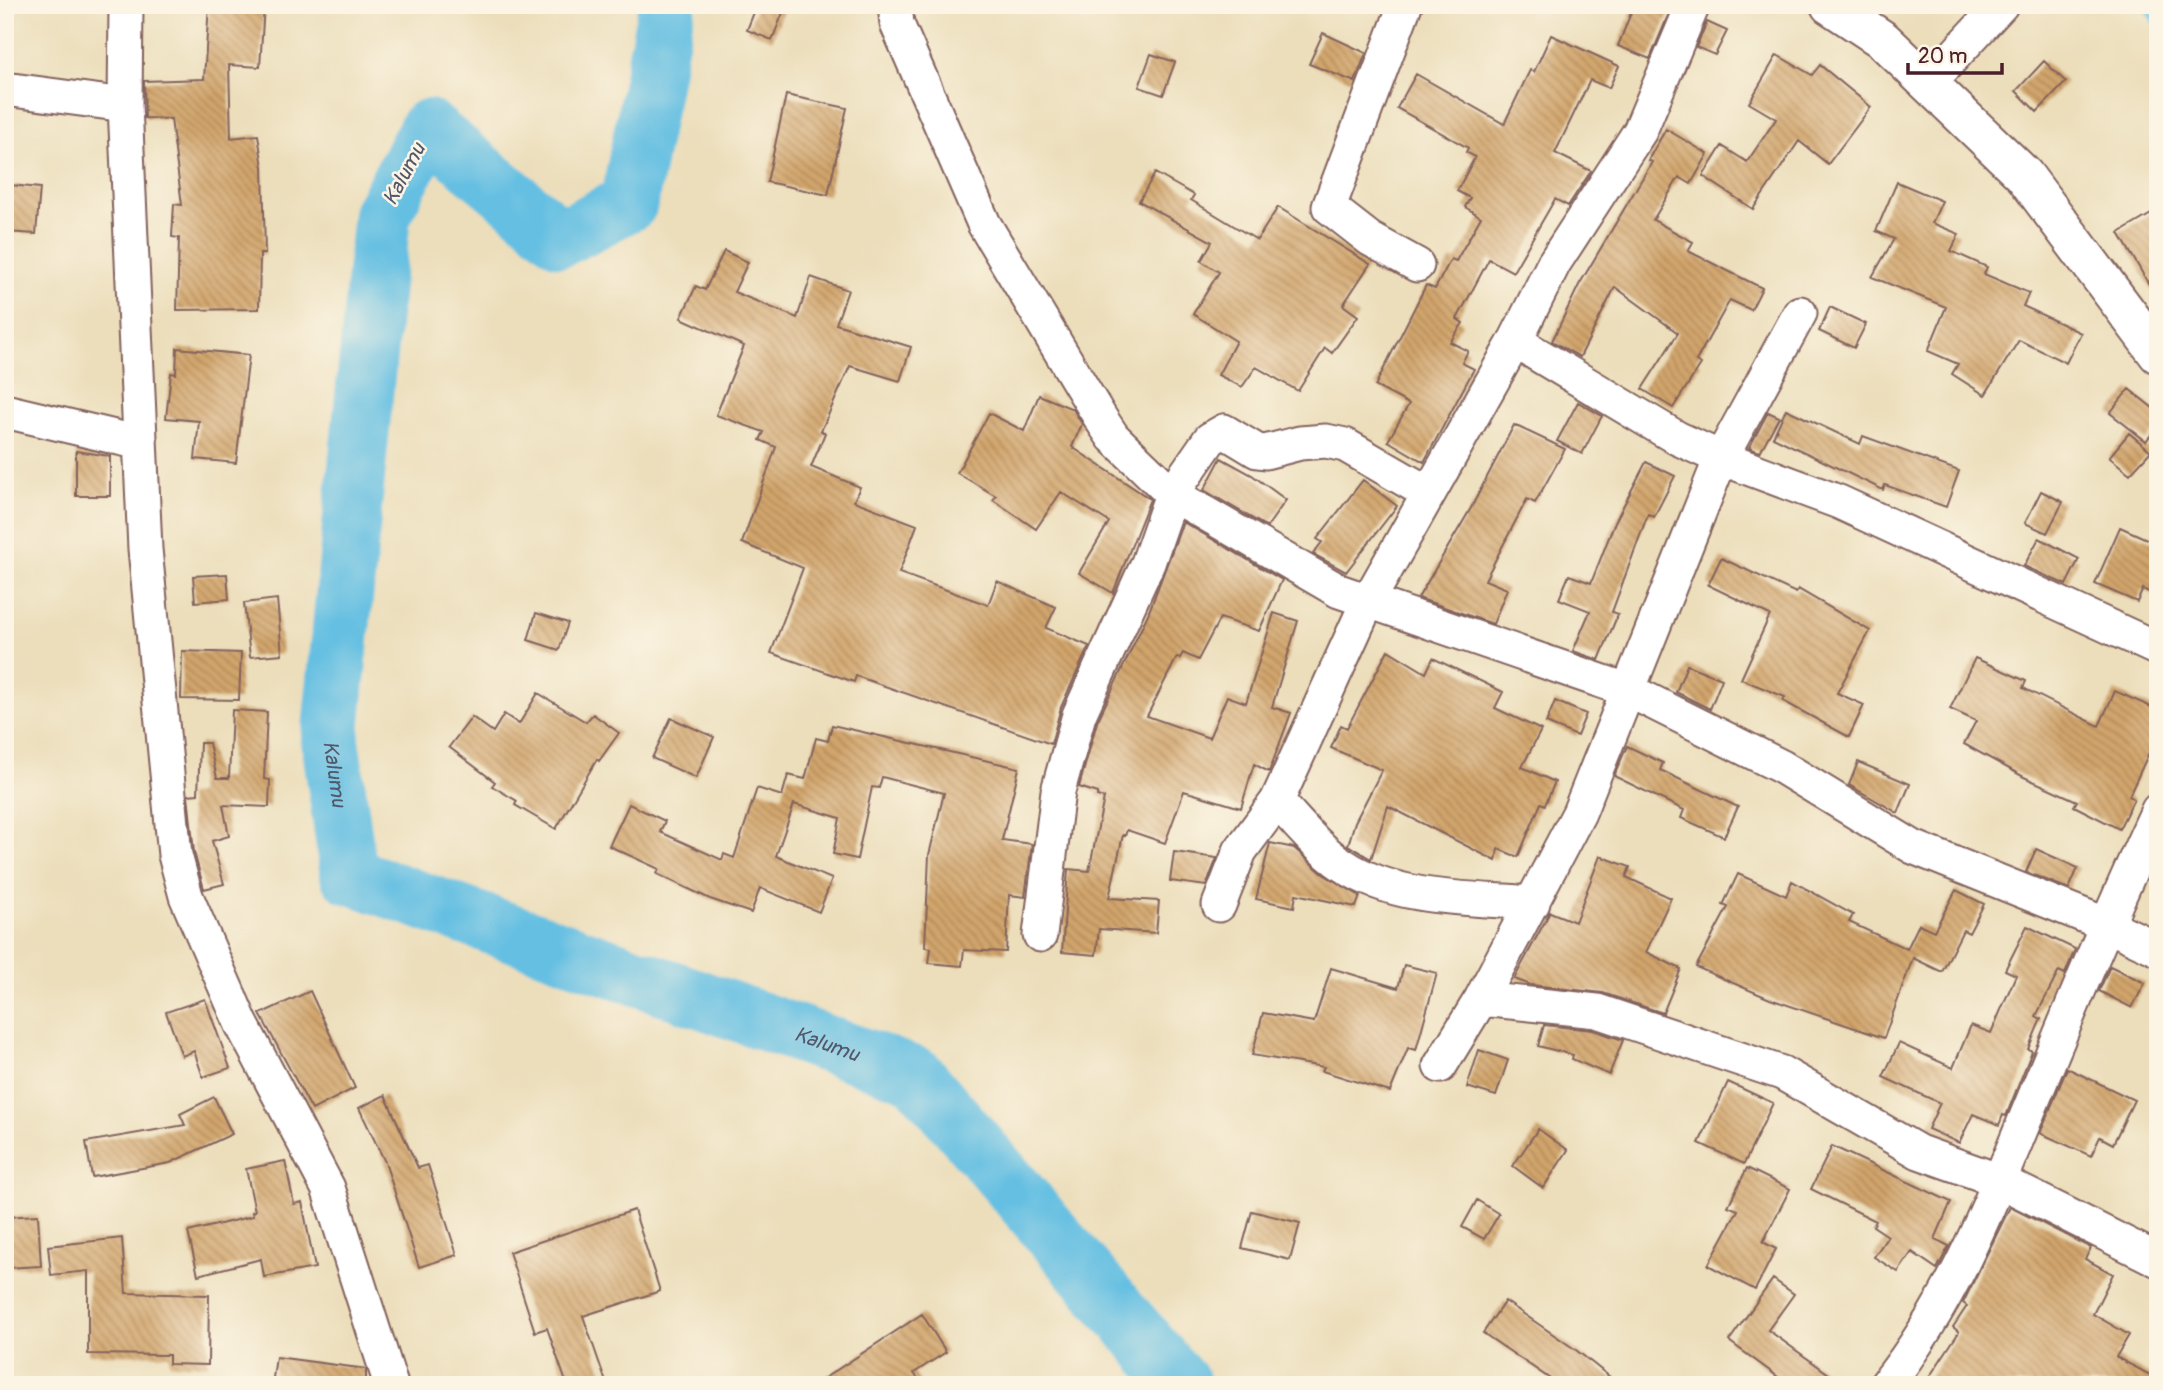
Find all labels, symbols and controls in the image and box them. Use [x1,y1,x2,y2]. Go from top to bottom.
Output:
scale bar [1908,32,2002,76]
text: 20 m [1918,43,1967,70]
water label: Kalumu [377,137,433,210]
water label: Kalumu [316,739,352,810]
water label: Kalumu [791,1021,864,1069]

